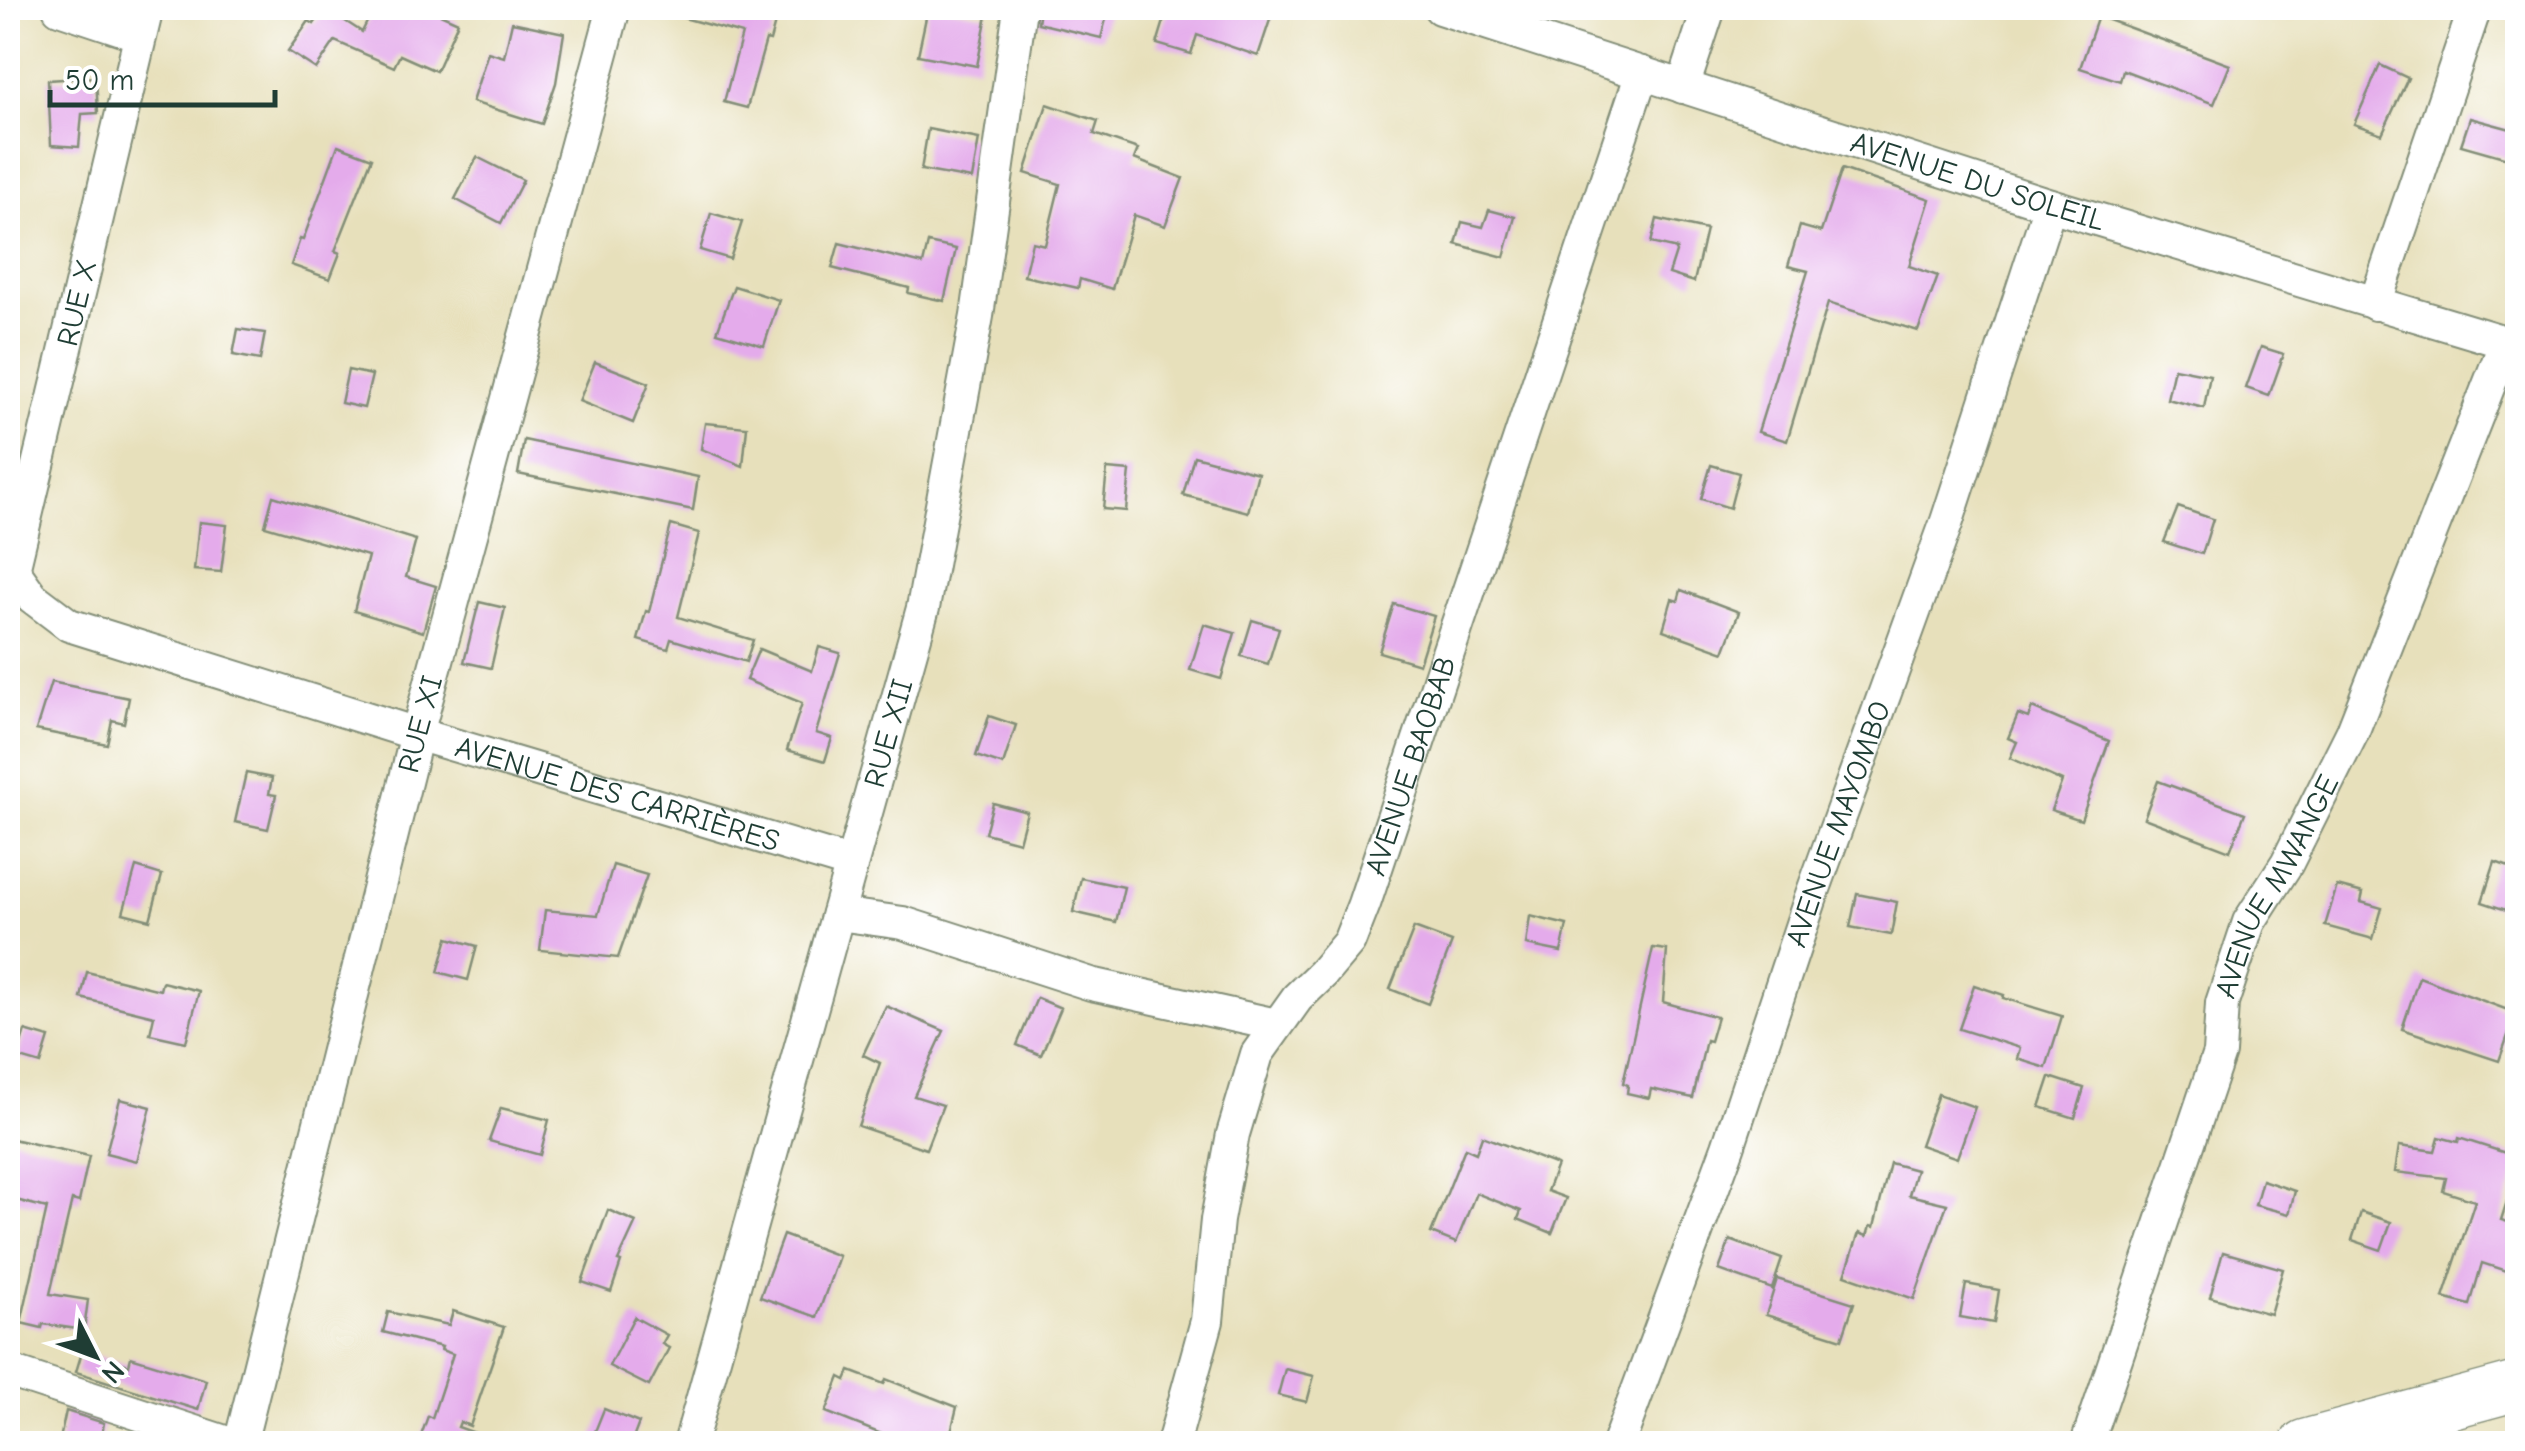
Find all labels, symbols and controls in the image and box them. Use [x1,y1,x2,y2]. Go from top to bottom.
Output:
scale bar [50,45,275,107]
text: 50 m [65,63,134,98]
street label: AVENUE DU SOLEIL [1847,124,2109,238]
street label: RUE X [50,256,104,349]
street label: AVENUE BAOBAB [1357,652,1463,880]
street label: RUE XI [391,672,450,776]
street label: RUE XII [856,675,920,791]
street label: AVENUE MAYOMBO [1778,696,1898,951]
street label: AVENUE DES CARRIÈRES [451,729,784,859]
street label: AVENUE MWANGE [2207,769,2346,1002]
north arrow [45,1306,145,1406]
text: N [95,1355,131,1390]

